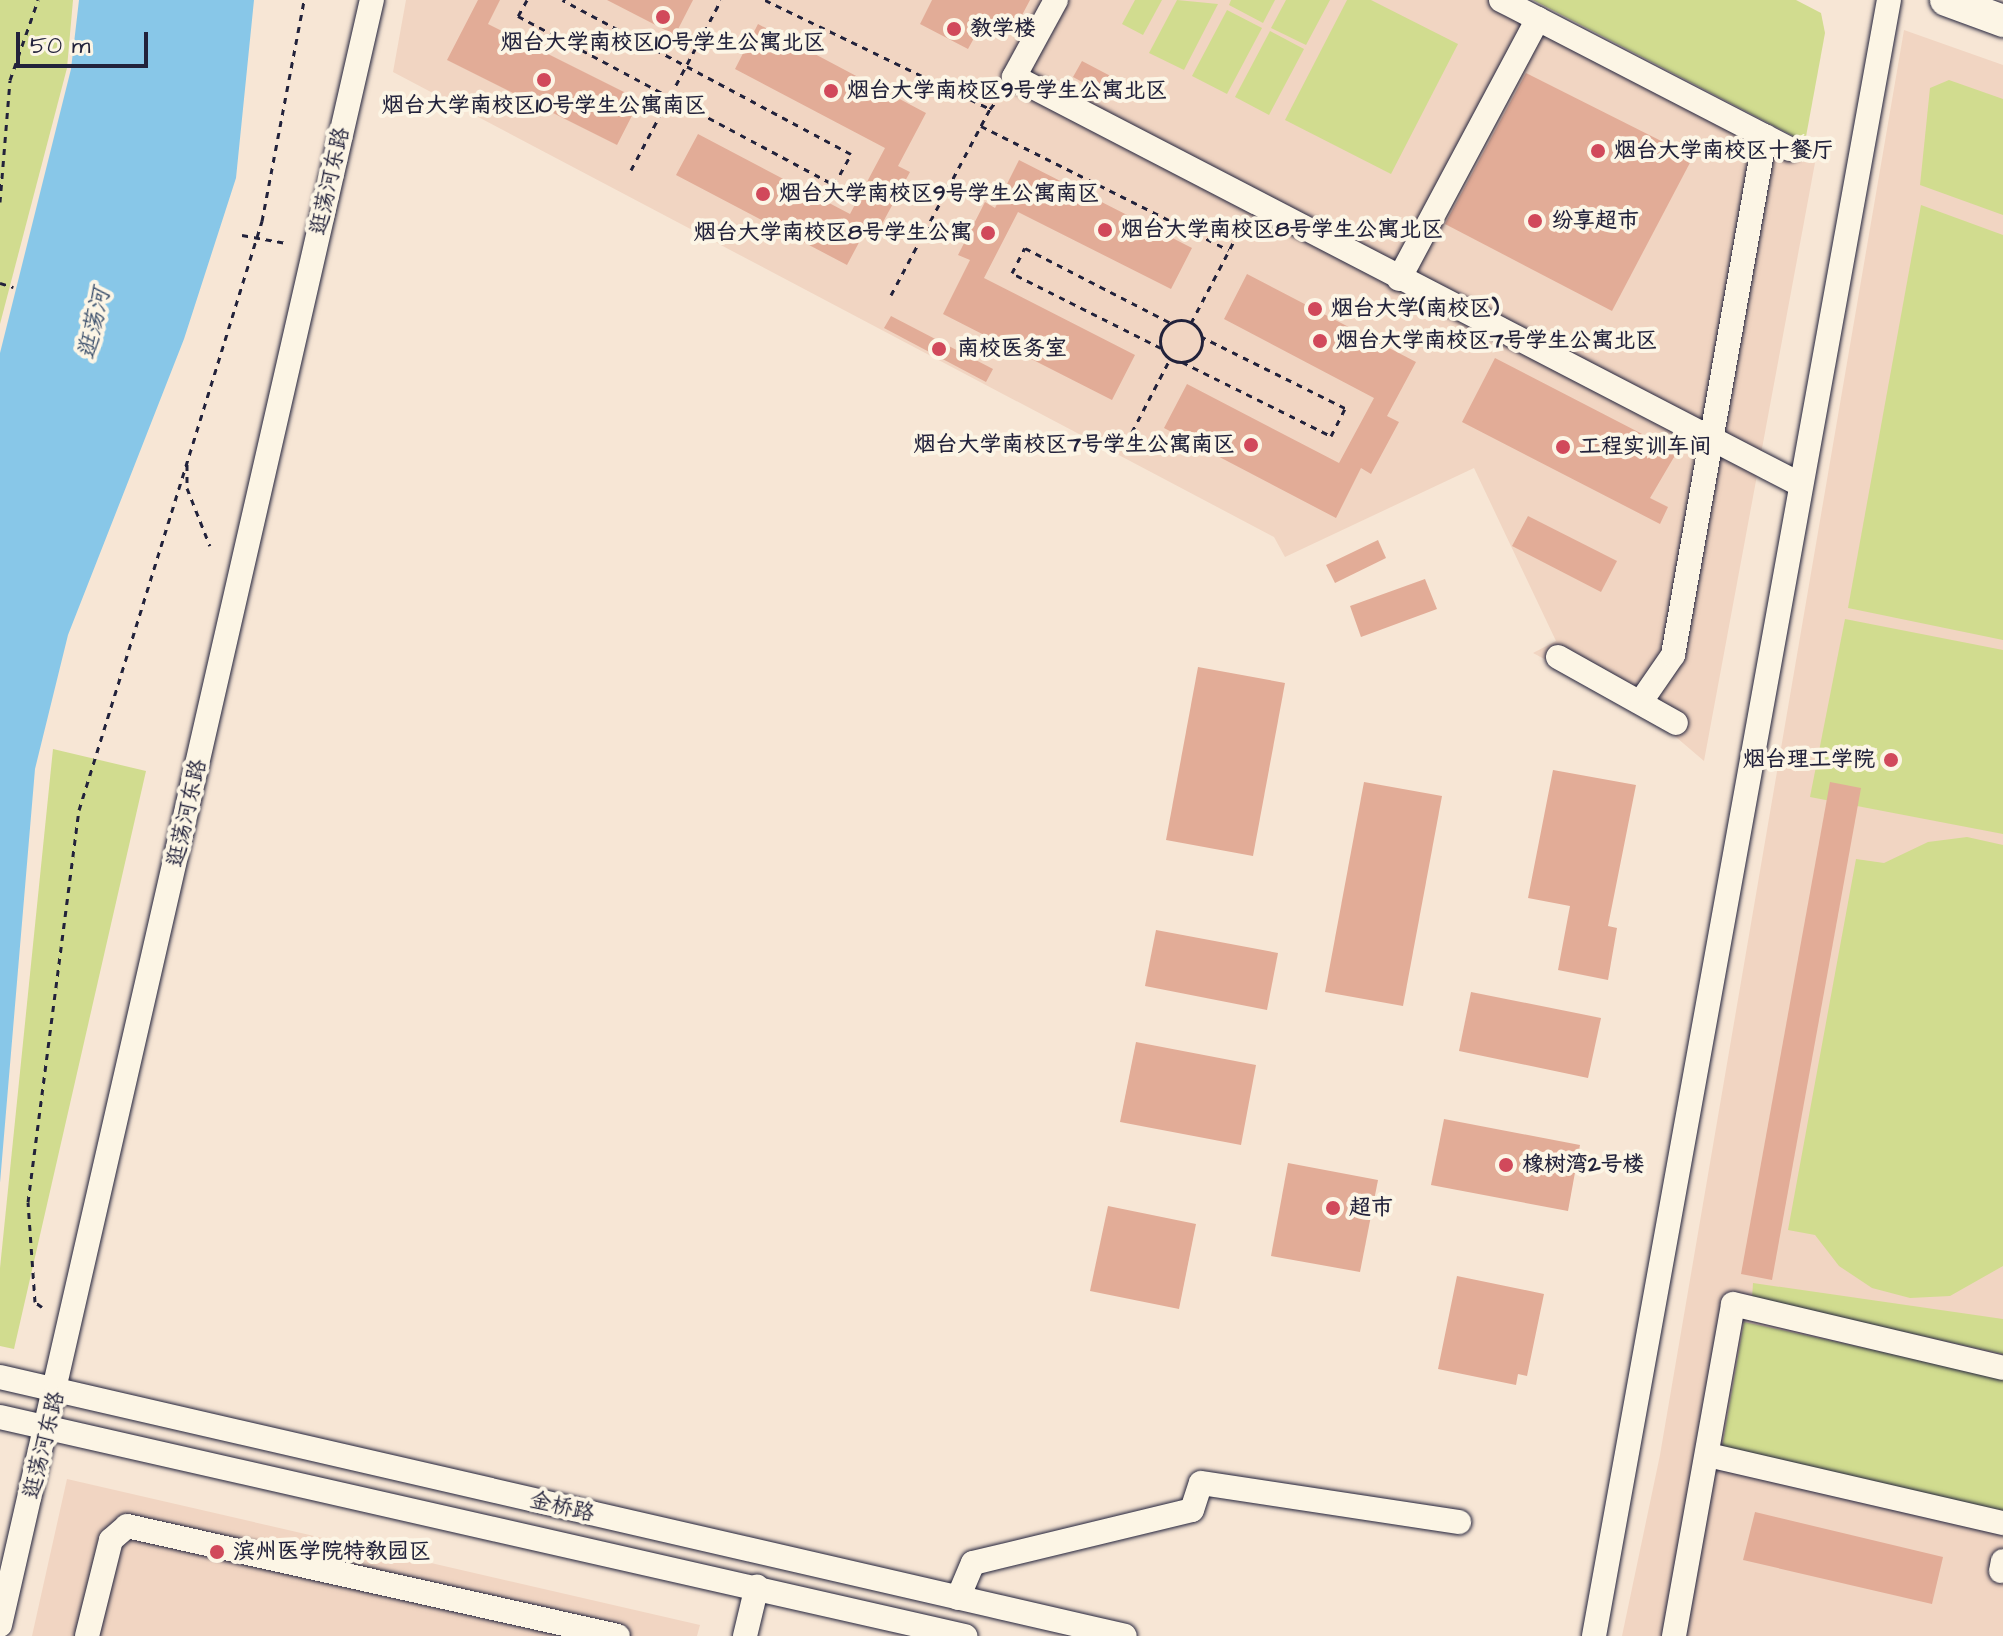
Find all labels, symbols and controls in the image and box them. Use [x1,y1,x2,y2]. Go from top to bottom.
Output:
marker: 烟台大学南校区10号学生公寓北区 [654,8,672,26]
scale bar [20,16,152,66]
place label: 教学楼 [970,16,1036,42]
marker: 教学楼 [945,20,963,38]
text: 50 m [30,29,90,63]
place label: 烟台大学南校区10号学生公寓北区 [501,30,825,56]
marker: 烟台大学南校区10号学生公寓南区 [535,71,553,89]
place label: 烟台大学南校区9号学生公寓北区 [847,78,1168,104]
marker: 烟台大学南校区9号学生公寓北区 [822,82,840,100]
place label: 烟台大学南校区10号学生公寓南区 [382,93,706,119]
street label: 逛荡河东路 [305,124,355,238]
place label: 烟台大学南校区十餐厅 [1614,138,1834,164]
marker: 烟台大学南校区十餐厅 [1589,142,1607,160]
place label: 烟台大学南校区9号学生公寓南区 [779,181,1100,207]
marker: 烟台大学南校区9号学生公寓南区 [754,185,772,203]
place label: 纷享超市 [1551,208,1639,234]
marker: 纷享超市 [1526,212,1544,230]
place label: 烟台大学南校区8号学生公寓北区 [1121,217,1443,243]
place label: 烟台大学南校区8号学生公寓 [694,220,972,246]
marker: 烟台大学南校区8号学生公寓北区 [1096,221,1114,239]
marker: 烟台大学南校区8号学生公寓 [979,224,997,242]
water label: 逛荡河 [73,286,117,362]
place label: 烟台大学(南校区) [1331,296,1499,322]
marker: 烟台大学(南校区) [1306,300,1324,318]
place label: 烟台大学南校区7号学生公寓北区 [1336,328,1658,354]
marker: 烟台大学南校区7号学生公寓北区 [1311,332,1329,350]
place label: 南校医务室 [957,336,1067,362]
marker: 南校医务室 [928,338,950,360]
place label: 烟台大学南校区7号学生公寓南区 [913,432,1235,458]
place label: 工程实训车间 [1579,434,1711,460]
marker: 烟台大学南校区7号学生公寓南区 [1242,436,1260,454]
marker: 工程实训车间 [1554,438,1572,456]
place label: 烟台理工学院 [1743,747,1875,773]
marker: 烟台理工学院 [1882,751,1900,769]
street label: 逛荡河东路 [162,756,212,870]
place label: 橡树湾2号楼 [1522,1152,1645,1178]
marker: 橡树湾2号楼 [1497,1156,1515,1174]
place label: 超市 [1349,1195,1393,1221]
marker: 超市 [1324,1199,1342,1217]
street label: 逛荡河东路 [18,1388,70,1502]
street label: 金桥路 [527,1487,597,1527]
place label: 滨州医学院特教园区 [233,1539,431,1565]
marker: 滨州医学院特教园区 [208,1543,226,1561]

